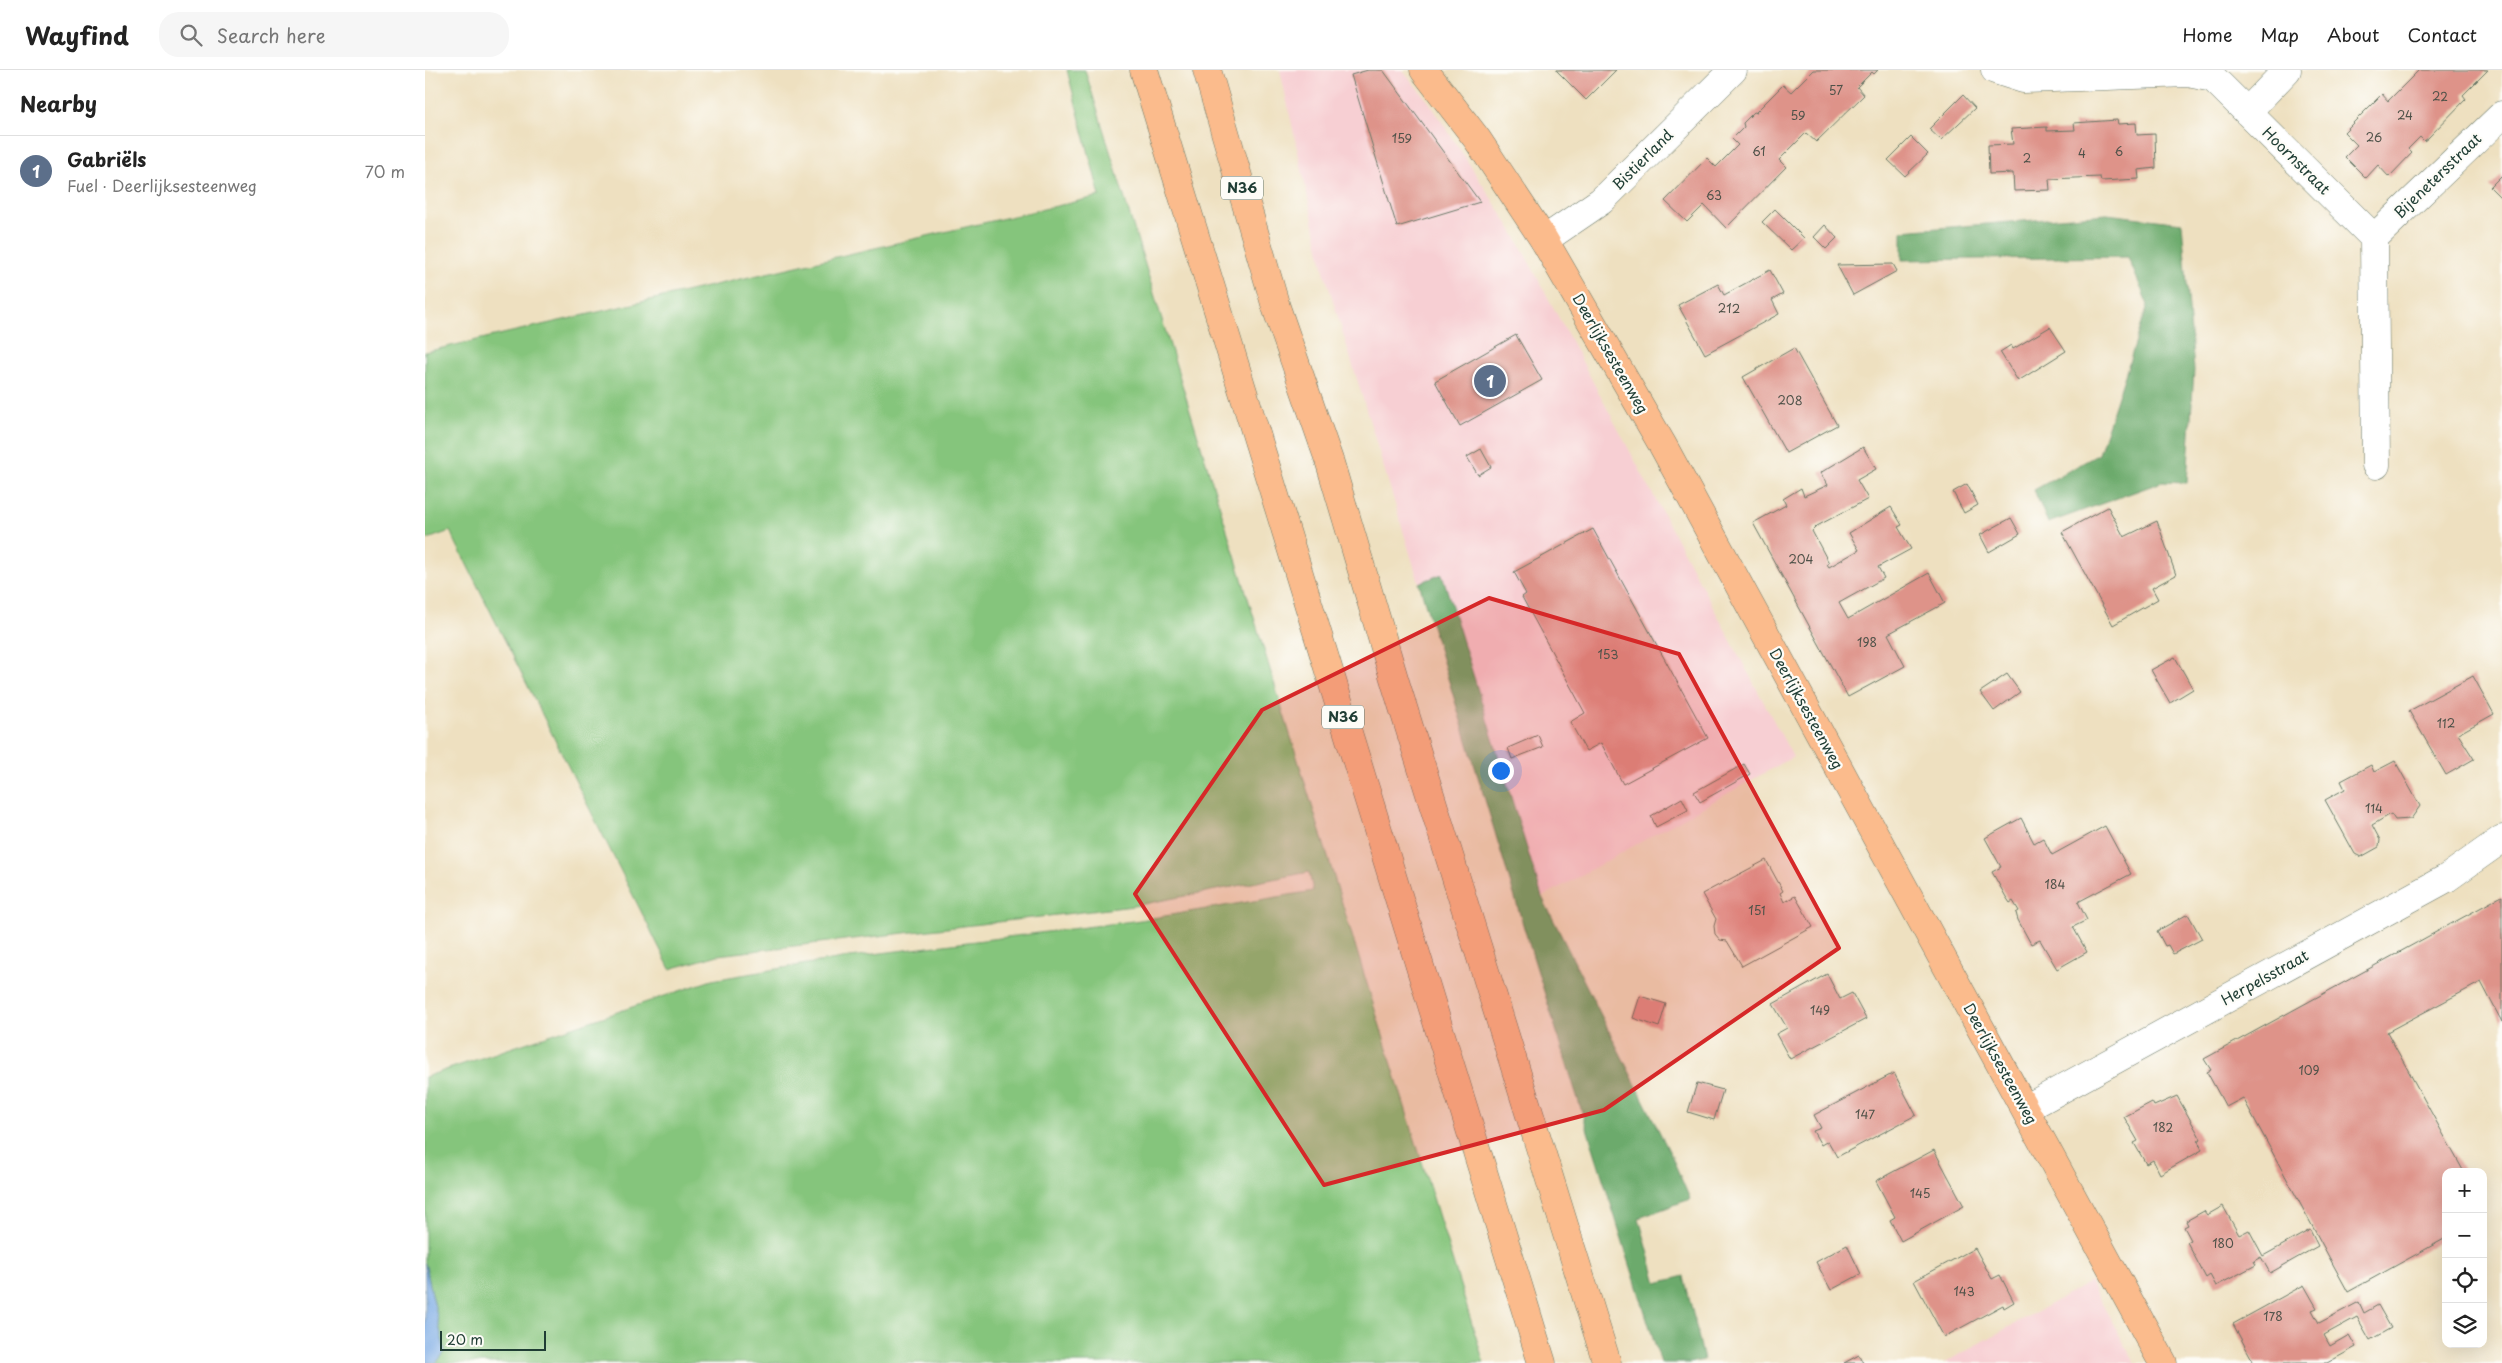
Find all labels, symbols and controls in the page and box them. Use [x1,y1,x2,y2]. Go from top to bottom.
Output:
search box [159,12,509,57]
text: Wayfind [25,17,129,53]
icon: search [177,21,205,49]
text: Search here [217,21,325,49]
text: Home [2182,21,2232,48]
text: Map [2260,21,2299,48]
text: About [2327,21,2379,48]
text: Contact [2407,21,2477,48]
house number: 57 [1829,81,1843,99]
text: Nearby [20,87,97,119]
house number: 22 [2432,87,2448,105]
house number: 59 [1791,106,1805,124]
house number: 24 [2397,106,2413,124]
street label: Hoornstraat [2258,121,2336,199]
street label: Bistierland [1606,123,1678,195]
street label: Bijenetersstraat [2388,127,2486,223]
house number: 26 [2366,128,2382,146]
house number: 159 [1392,129,1412,147]
house number: 61 [1752,142,1766,160]
house number: 6 [2115,142,2123,160]
house number: 4 [2078,144,2086,162]
text: Gabriëls [67,145,146,173]
house number: 2 [2023,149,2031,167]
text: 1 [32,159,40,183]
text: 70 m [365,159,405,183]
text: Fuel · Deerlijksesteenweg [67,173,257,197]
road number: N36 [1221,176,1263,200]
house number: 63 [1706,186,1722,204]
street label: Deerlijksesteenweg [1567,289,1655,418]
house number: 212 [1718,299,1740,317]
pin: 1 [1474,362,1506,400]
house number: 208 [1777,391,1803,409]
house number: 204 [1788,550,1814,568]
house number: 198 [1857,633,1877,651]
street label: Deerlijksesteenweg [1764,643,1850,773]
house number: 153 [1597,645,1619,663]
road number: N36 [1322,706,1364,729]
house number: 112 [2437,714,2455,732]
your location [1488,758,1514,784]
house number: 114 [2365,799,2383,817]
house number: 184 [2045,875,2065,893]
house number: 151 [1748,901,1766,919]
street label: Herpelsstraat [2216,943,2312,1010]
street label: Deerlijksesteenweg [1958,998,2044,1128]
house number: 149 [1810,1001,1830,1019]
house number: 109 [2298,1061,2320,1079]
house number: 147 [1855,1105,1875,1123]
house number: 182 [2153,1118,2173,1136]
map controls [2442,1168,2487,1348]
button: + [2442,1168,2487,1213]
house number: 145 [1910,1184,1930,1202]
button: − [2442,1213,2487,1258]
house number: 180 [2212,1234,2234,1252]
button: locate [2442,1258,2487,1303]
house number: 143 [1953,1282,1975,1300]
button: layers [2442,1303,2487,1348]
house number: 178 [2263,1307,2283,1325]
scale bar [440,1328,546,1351]
text: 20 m [447,1329,483,1350]

